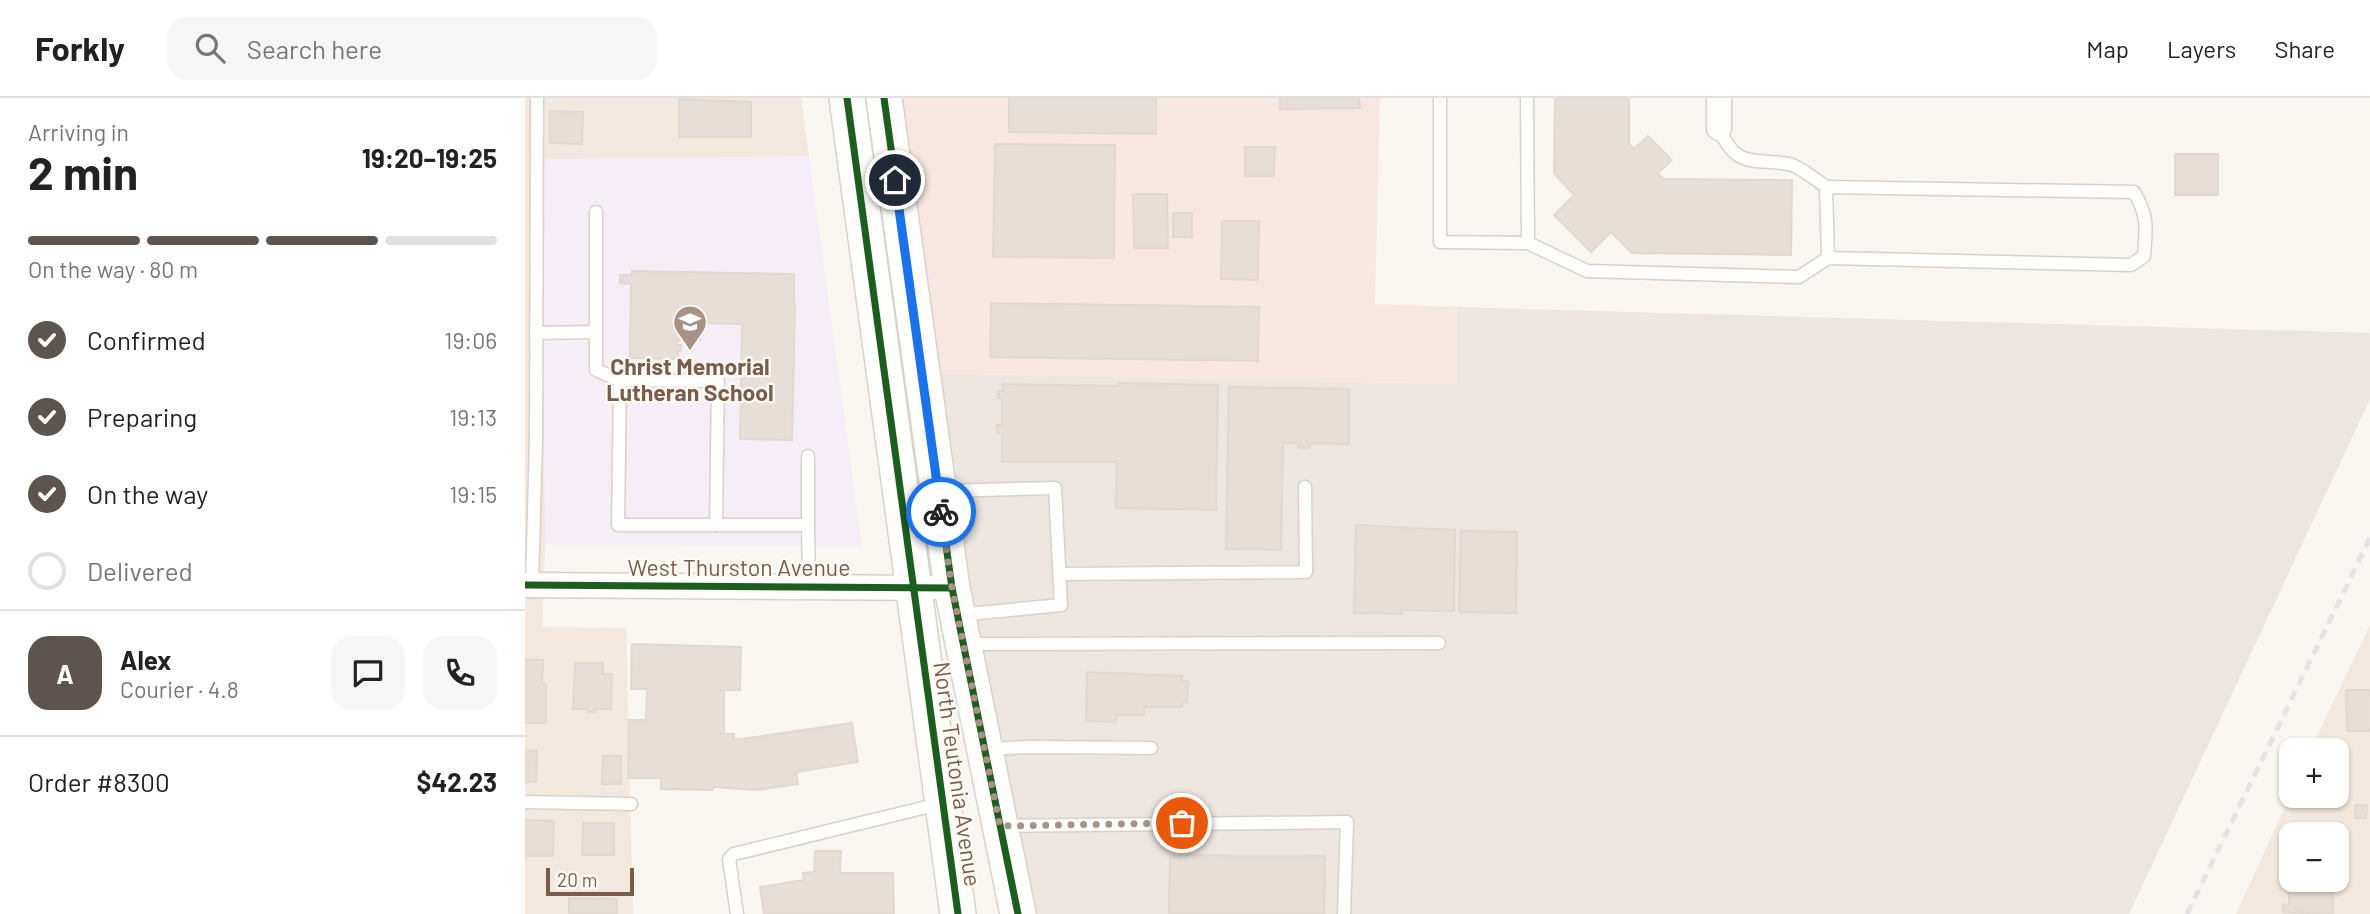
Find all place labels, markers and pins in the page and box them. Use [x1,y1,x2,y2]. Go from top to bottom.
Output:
pin [865,150,925,210]
school or university icon: Christ Memorial Lutheran School [671,303,709,352]
place label: Christ Memorial Lutheran School [606,352,774,406]
pin [1152,793,1212,853]

